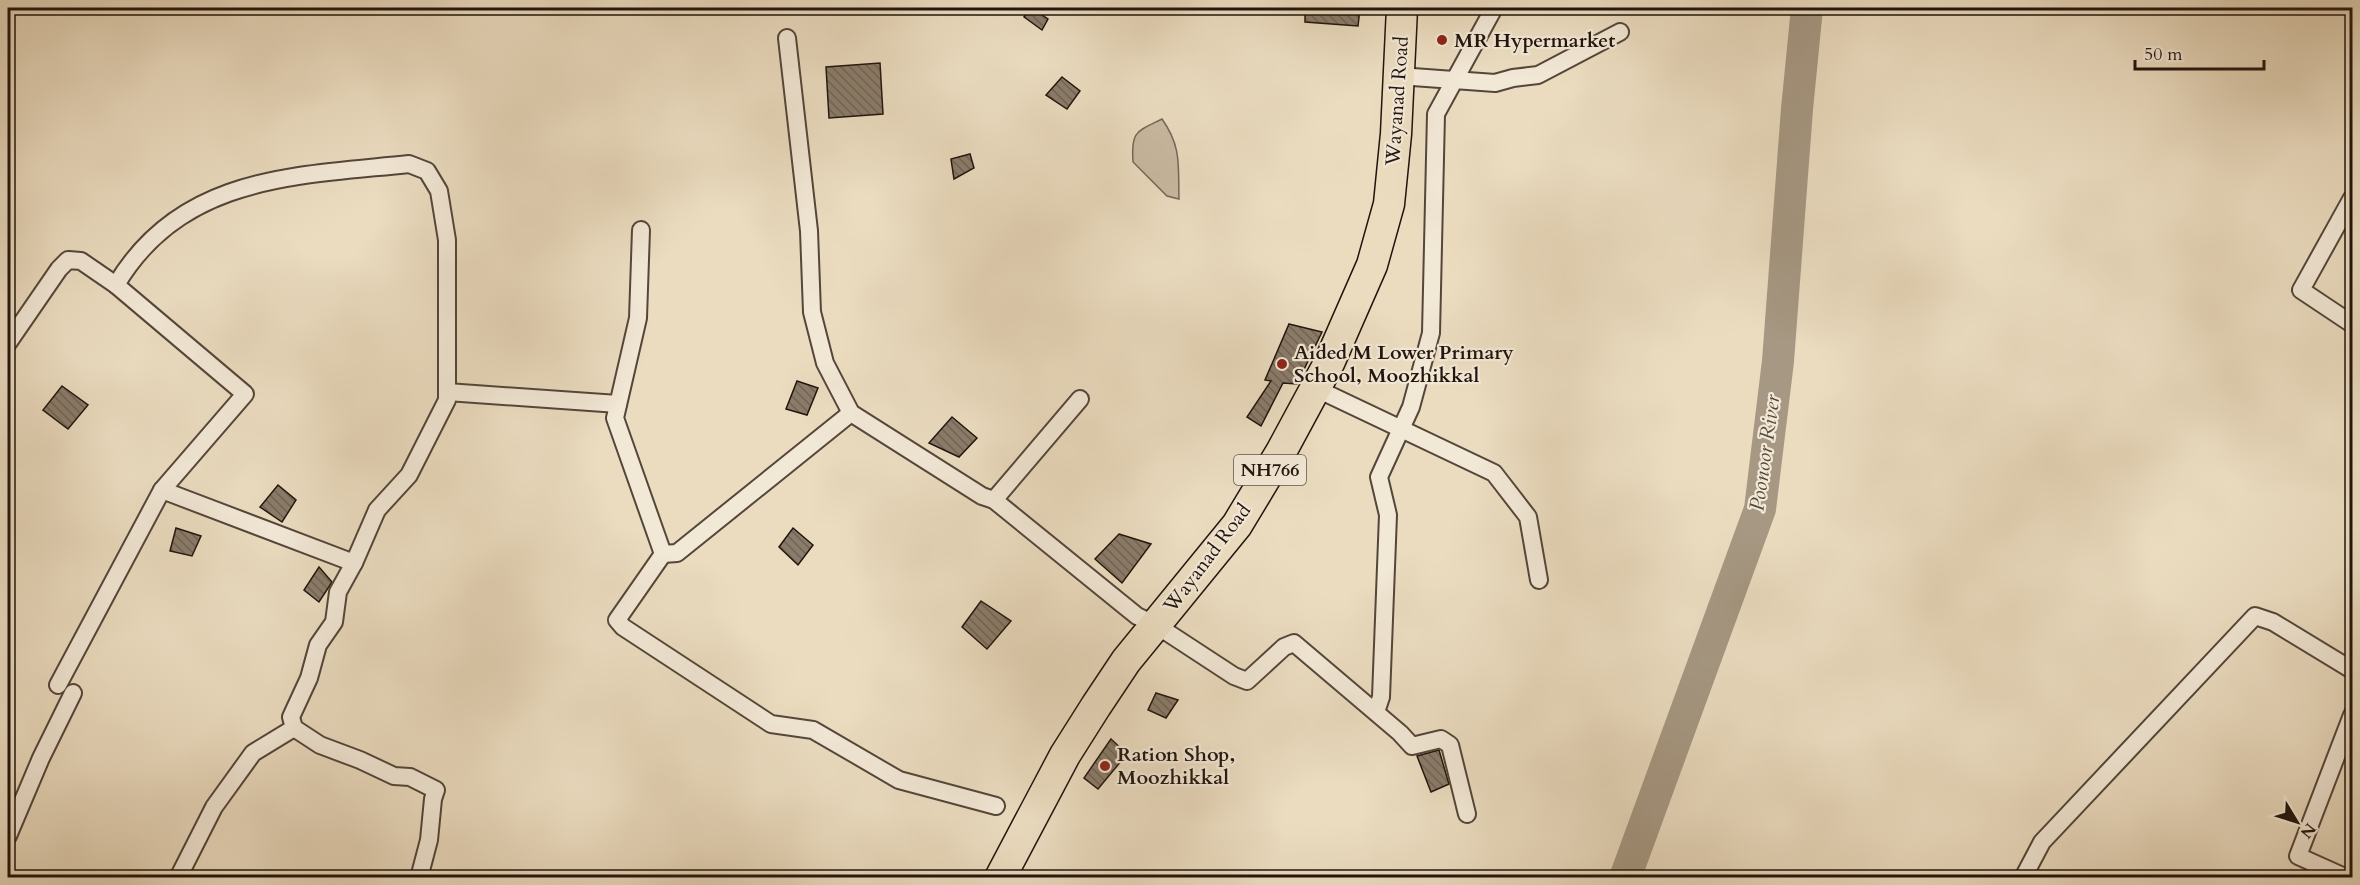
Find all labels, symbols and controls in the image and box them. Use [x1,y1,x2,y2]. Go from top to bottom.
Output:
place label: MR Hypermarket [1454,27,1615,54]
marker: MR Hypermarket [1435,33,1449,47]
scale bar [2135,33,2264,71]
street label: Wayanad Road [1379,35,1415,168]
text: 50 m [2144,42,2183,67]
place label: Aided M Lower Primary School, Moozhikkal [1294,339,1514,389]
marker: Aided M Lower Primary School, Moozhikkal [1275,357,1289,371]
water label: Poonoor River [1743,392,1788,513]
road number: NH766 [1234,455,1306,485]
street label: Wayanad Road [1157,498,1257,619]
place label: Ration Shop, Moozhikkal [1117,741,1235,791]
marker: Ration Shop, Moozhikkal [1098,759,1112,773]
north arrow [2267,792,2327,852]
text: N [2295,818,2321,843]

